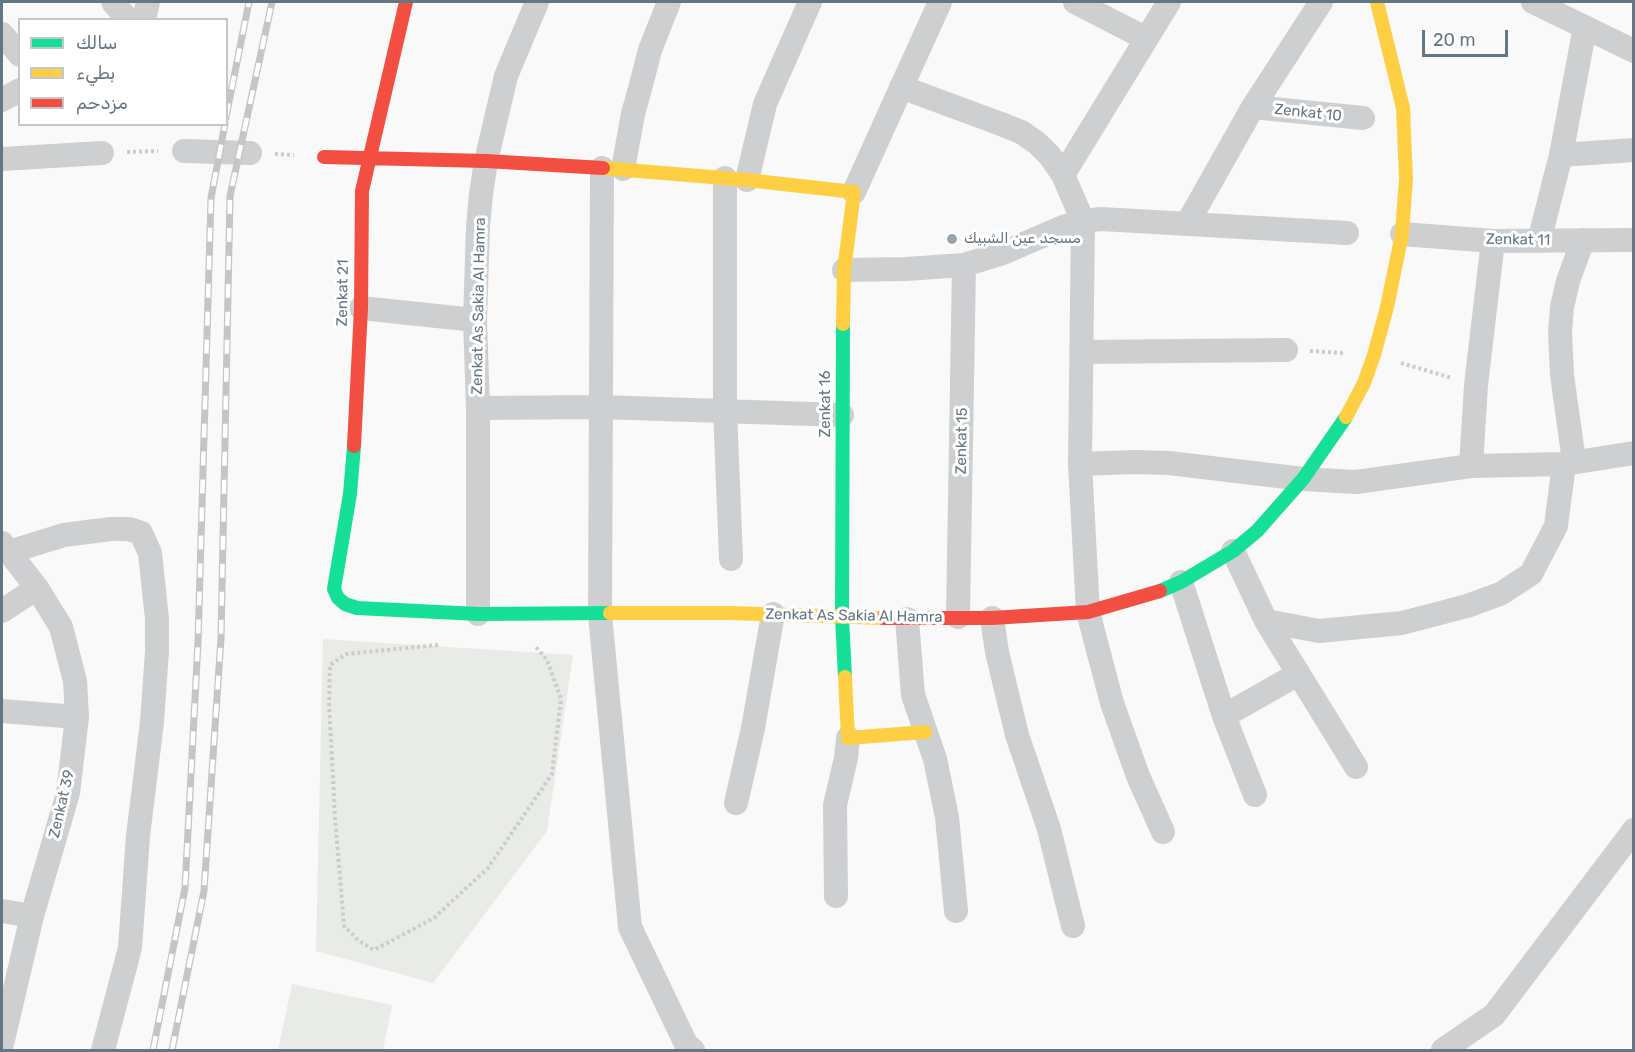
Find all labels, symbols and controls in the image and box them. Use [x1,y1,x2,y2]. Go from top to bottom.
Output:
legend [18,18,228,126]
scale bar [1425,18,1510,56]
text: 20 m [1433,29,1475,51]
text: سالك [76,32,117,54]
text: بطيء [76,62,115,84]
text: مزدحم [76,92,128,114]
street label: Zenkat 10 [1273,101,1343,125]
street label: Zenkat As Sakia Al Hamra [468,217,490,395]
place label: مسجد عين الشبيك [964,230,1081,248]
street label: Zenkat 11 [1486,230,1550,250]
marker: مسجد عين الشبيك [945,232,959,246]
street label: Zenkat 21 [333,259,353,327]
street label: Zenkat 16 [817,370,835,438]
street label: Zenkat 15 [952,407,972,475]
street label: Zenkat As Sakia Al Hamra [765,605,943,627]
street label: Zenkat 39 [45,768,79,840]

